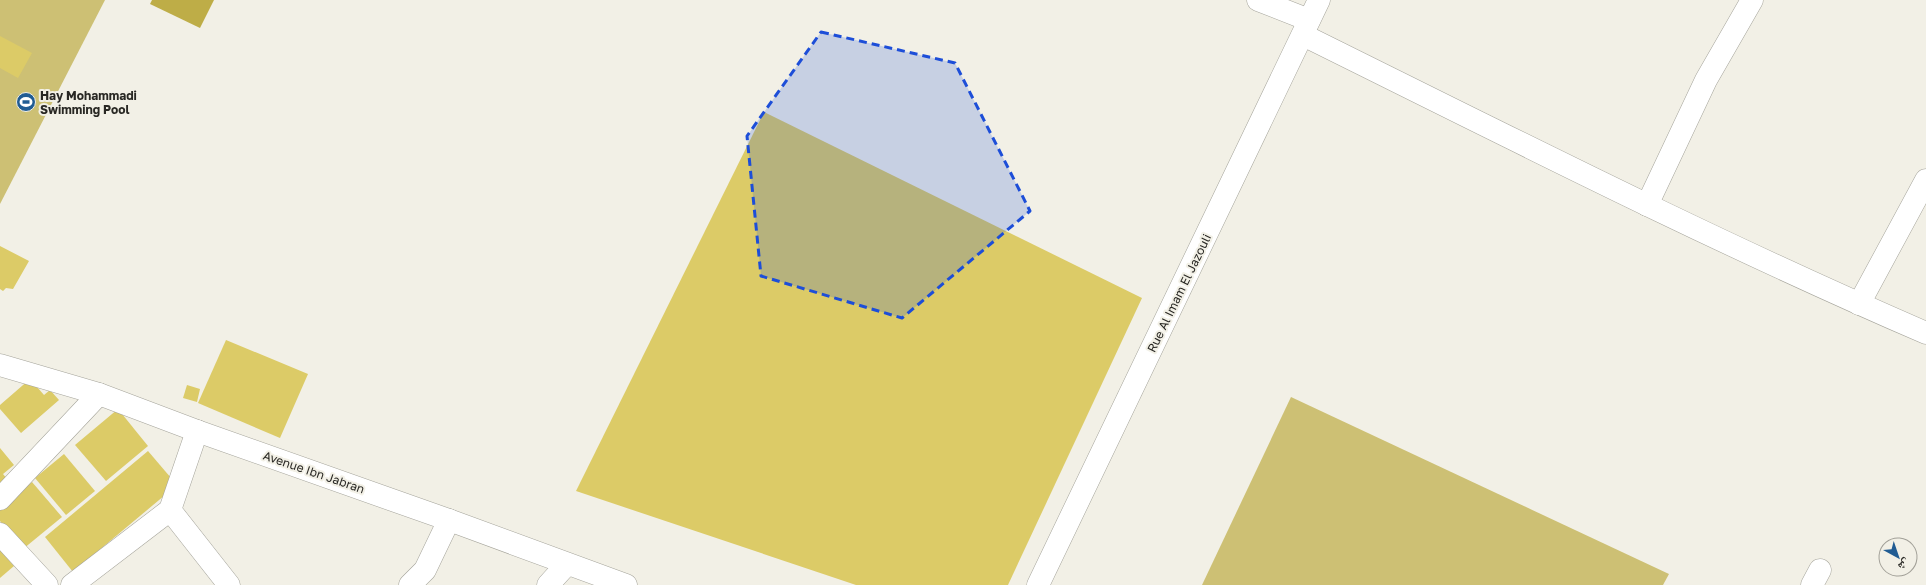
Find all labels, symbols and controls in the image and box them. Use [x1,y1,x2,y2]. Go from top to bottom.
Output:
place label: Hay Mohammadi Swimming Pool [40,88,137,117]
sports icon: Hay Mohammadi Swimming Pool [15,91,37,113]
street label: Rue Al Imam El Jazouli [1144,231,1214,355]
street label: Avenue Ibn Jabran [261,448,367,496]
north arrow [1878,537,1918,577]
text: ش [1895,555,1913,574]

